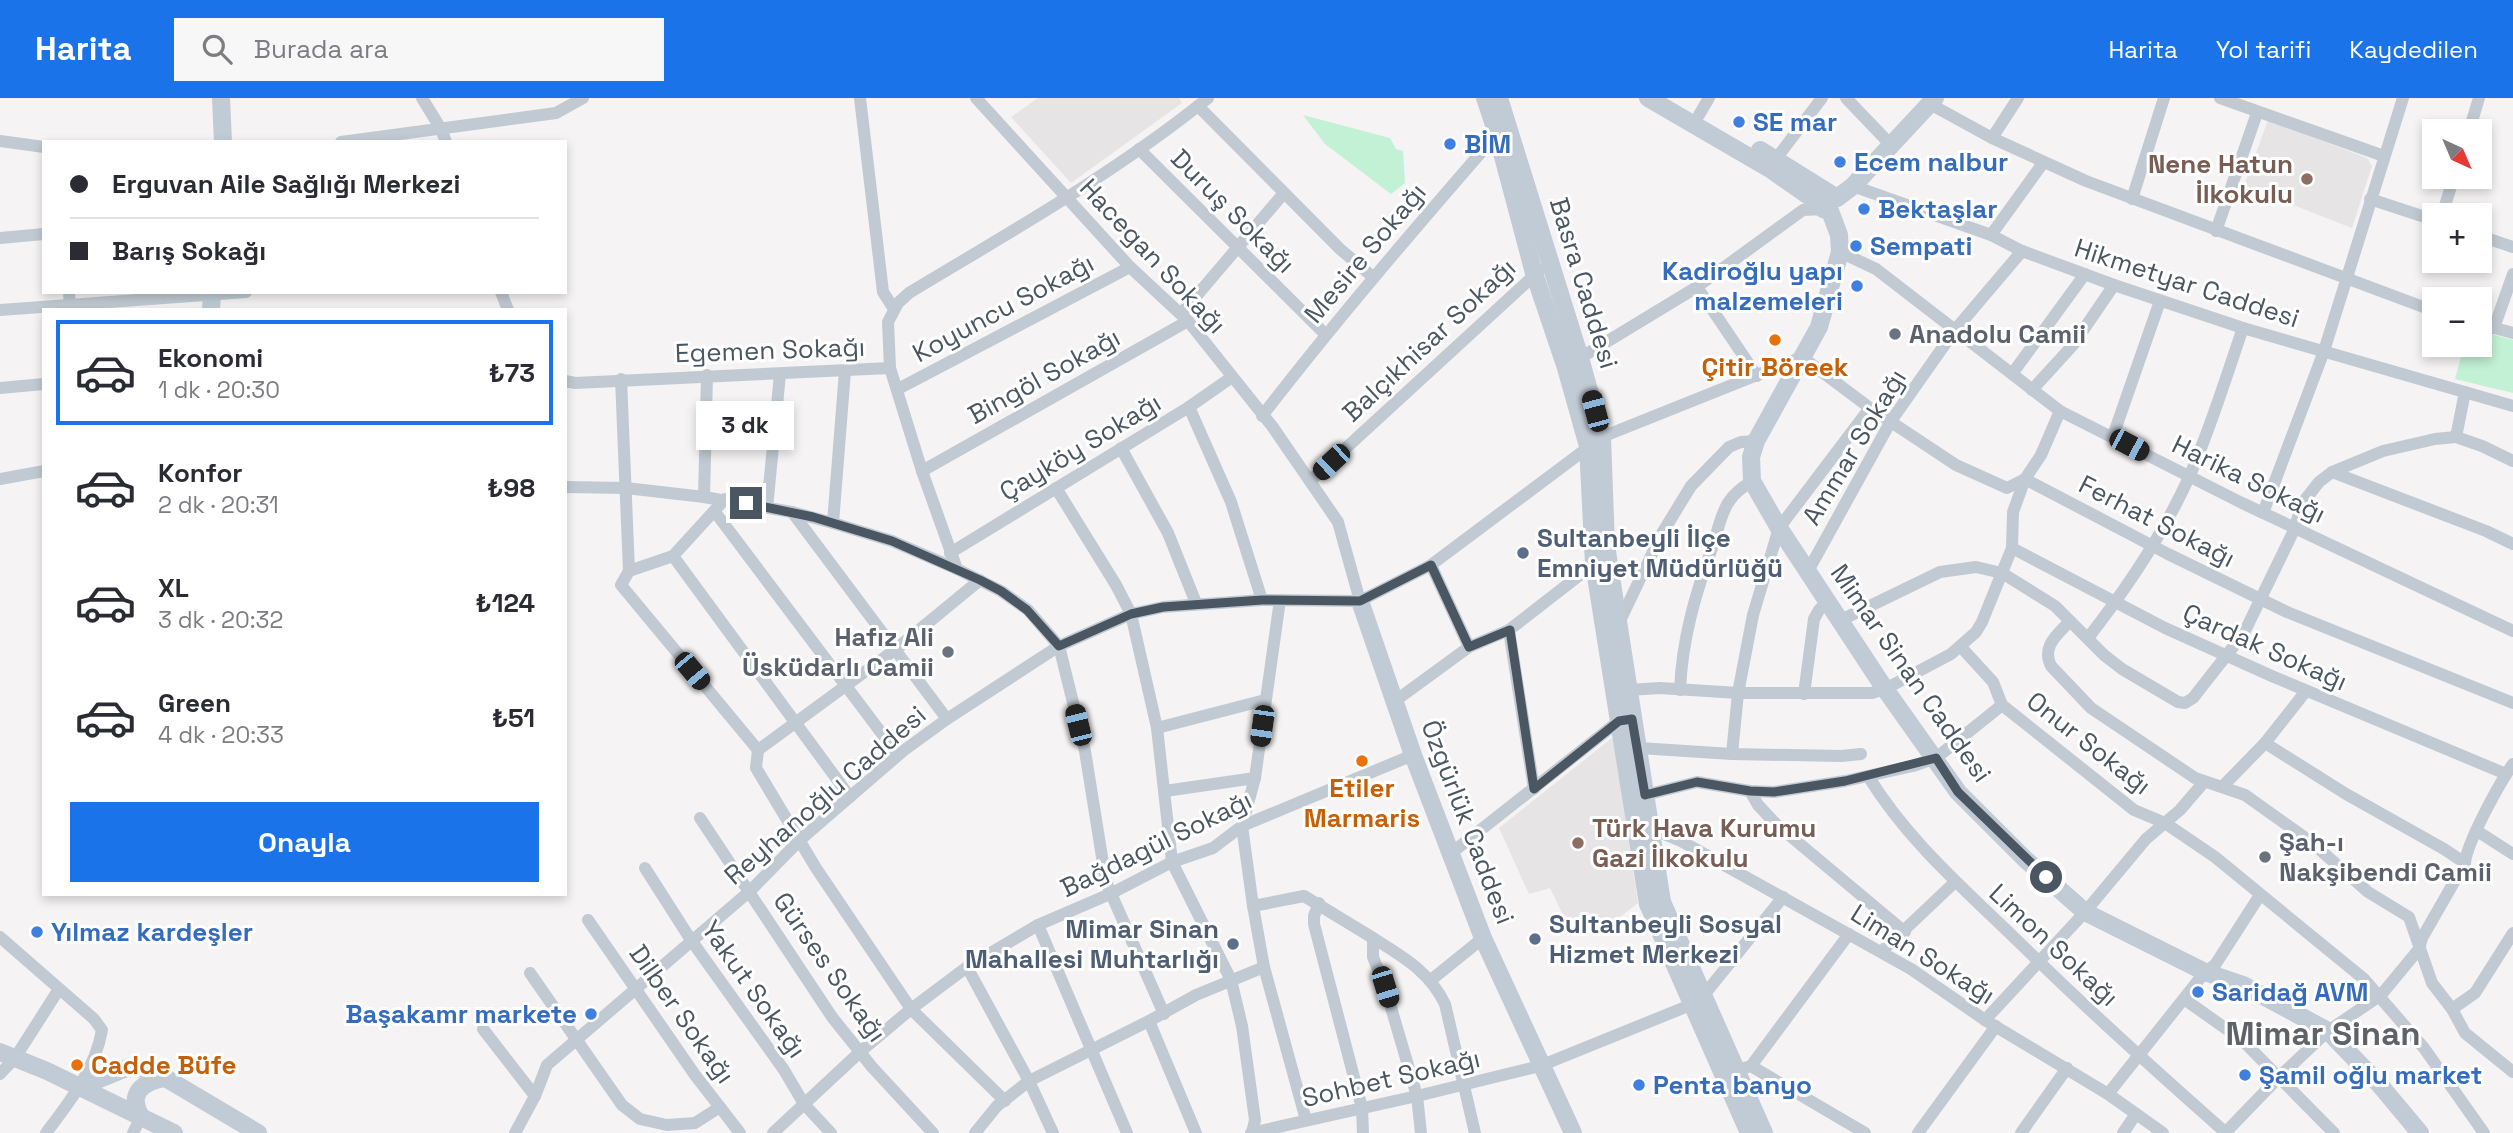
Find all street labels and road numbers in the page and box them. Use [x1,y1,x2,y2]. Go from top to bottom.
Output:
street label: Duruş Sokağı [1163,141,1303,281]
street label: Hacegan Sokağı [1072,171,1234,341]
street label: Mesire Sokağı [1296,176,1434,330]
street label: Basra Caddesi [1542,193,1626,373]
street label: Hikmetyar Caddesi [2070,231,2304,335]
street label: Koyuncu Sokağı [906,246,1100,370]
street label: Balçıkhisar Sokağı [1335,251,1523,429]
street label: Bingöl Sokağı [962,320,1126,432]
street label: Egemen Sokağı [674,330,866,370]
street label: Ammar Sokağı [1794,363,1914,531]
street label: Çayköy Sokağı [993,385,1167,509]
street label: Harika Sokağı [2167,427,2331,531]
street label: Ferhat Sokağı [2073,467,2241,575]
street label: Mimar Sinan Caddesi [1823,557,1999,789]
street label: Çardak Sokağı [2177,596,2353,698]
street label: Onur Sokağı [2020,684,2158,802]
street label: Reyhanoğlu Caddesi [717,698,933,892]
street label: Özgürlük Caddesi [1413,715,1523,929]
street label: Bağdagül Sokağı [1055,783,1257,905]
street label: Limon Sokağı [1982,876,2126,1014]
street label: Gürses Sokağı [766,885,894,1049]
street label: Liman Sokağı [1845,896,2001,1012]
street label: Yakut Sokağı [694,913,814,1065]
street label: Dilber Sokağı [622,938,742,1090]
street label: Sohbet Sokağı [1299,1041,1483,1115]

